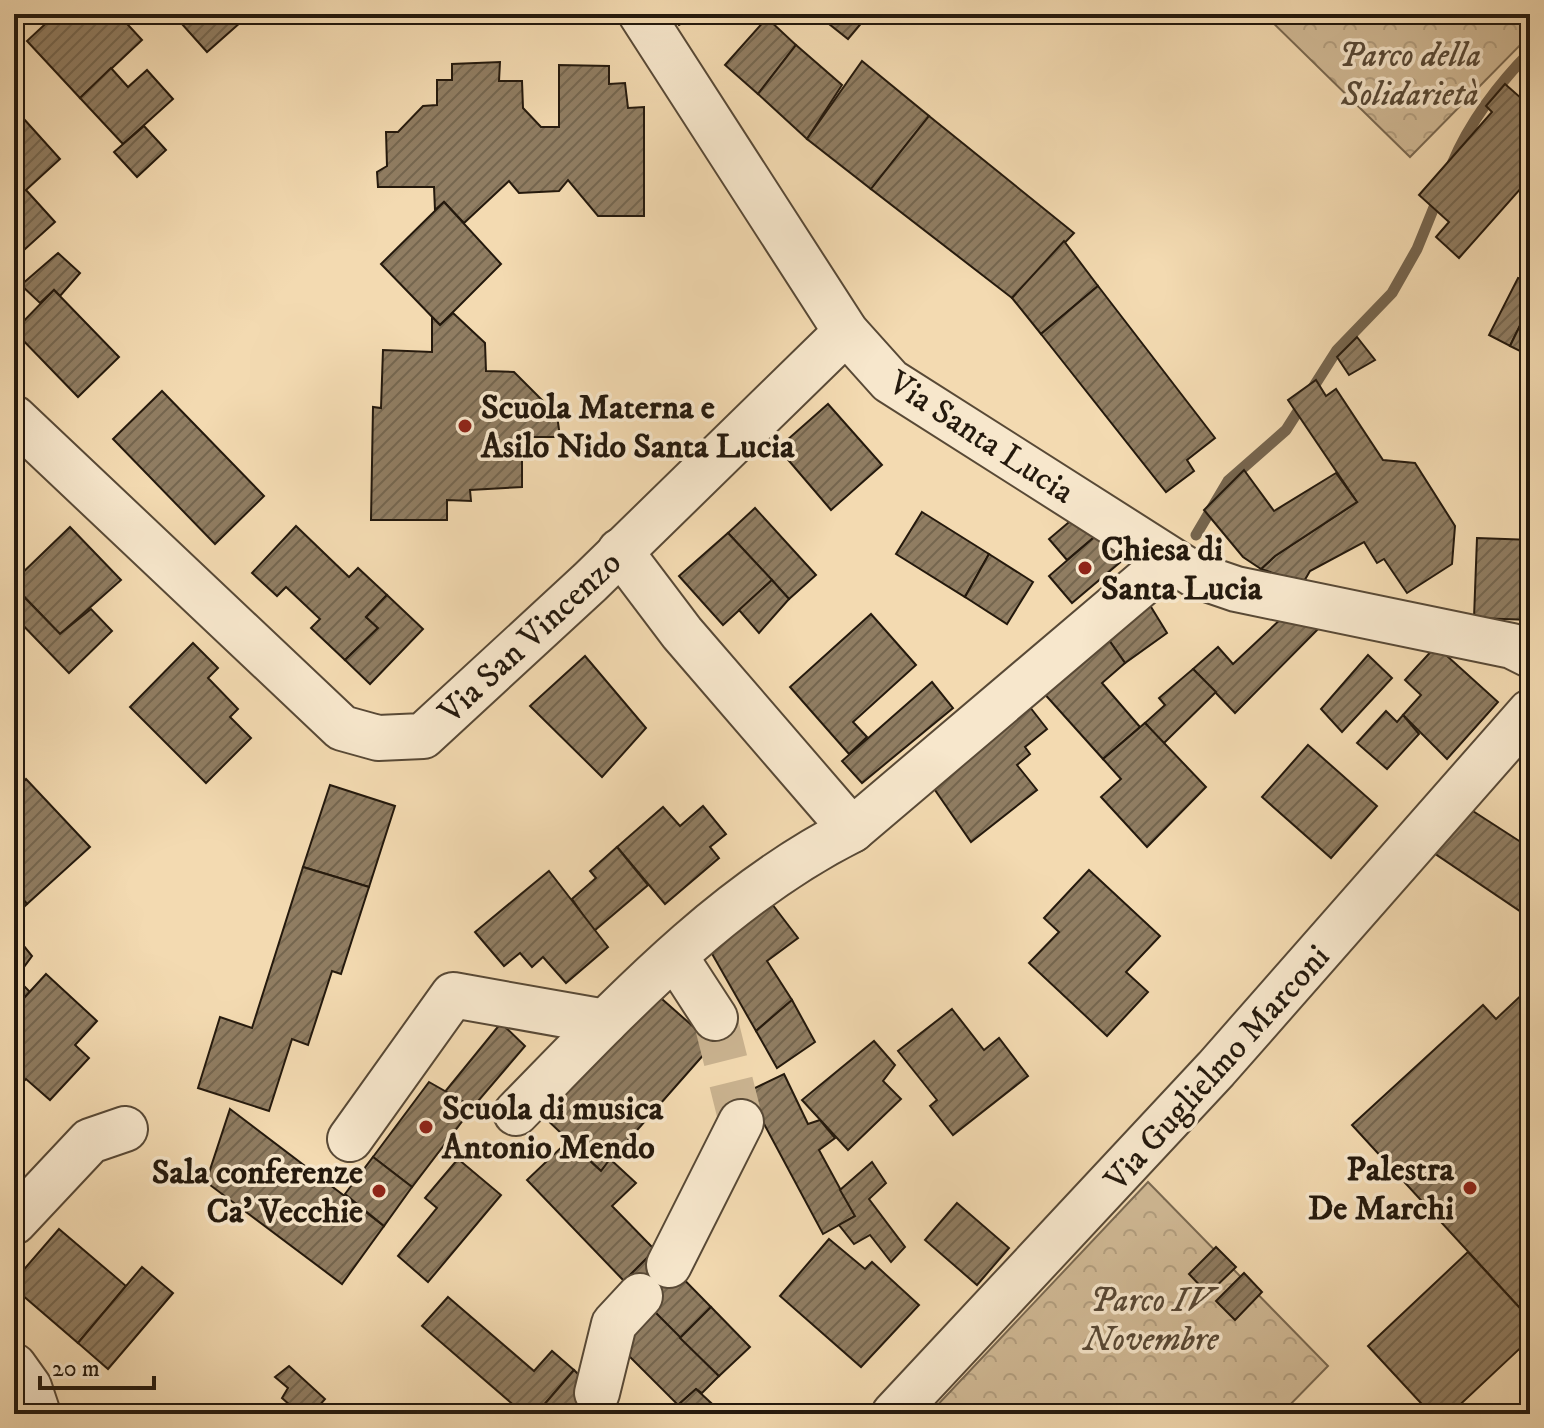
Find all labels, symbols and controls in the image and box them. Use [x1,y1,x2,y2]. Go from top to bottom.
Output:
park label: Parco della Solidarietà [1339,35,1481,116]
street label: Via Santa Lucia [879,362,1082,514]
place label: Scuola Materna e Asilo Nido Santa Lucia [480,387,795,468]
marker: Scuola Materna e Asilo Nido Santa Lucia [456,417,474,435]
place label: Chiesa di Santa Lucia [1101,529,1263,610]
street label: Via San Vincenzo [430,542,630,733]
marker: Chiesa di Santa Lucia [1076,559,1094,577]
street label: Via Guglielmo Marconi [1095,937,1339,1201]
place label: Scuola di musica Antonio Mendo [441,1088,664,1169]
marker: Scuola di musica Antonio Mendo [417,1118,435,1136]
place label: Palestra De Marchi [1308,1149,1455,1230]
place label: Sala conferenze Ca' Vecchie [152,1152,363,1233]
marker: Palestra De Marchi [1461,1179,1479,1197]
marker: Sala conferenze Ca' Vecchie [370,1182,388,1200]
park label: Parco IV Novembre [1081,1280,1220,1361]
scale bar [40,1340,154,1390]
text: 20 m [52,1354,100,1384]

